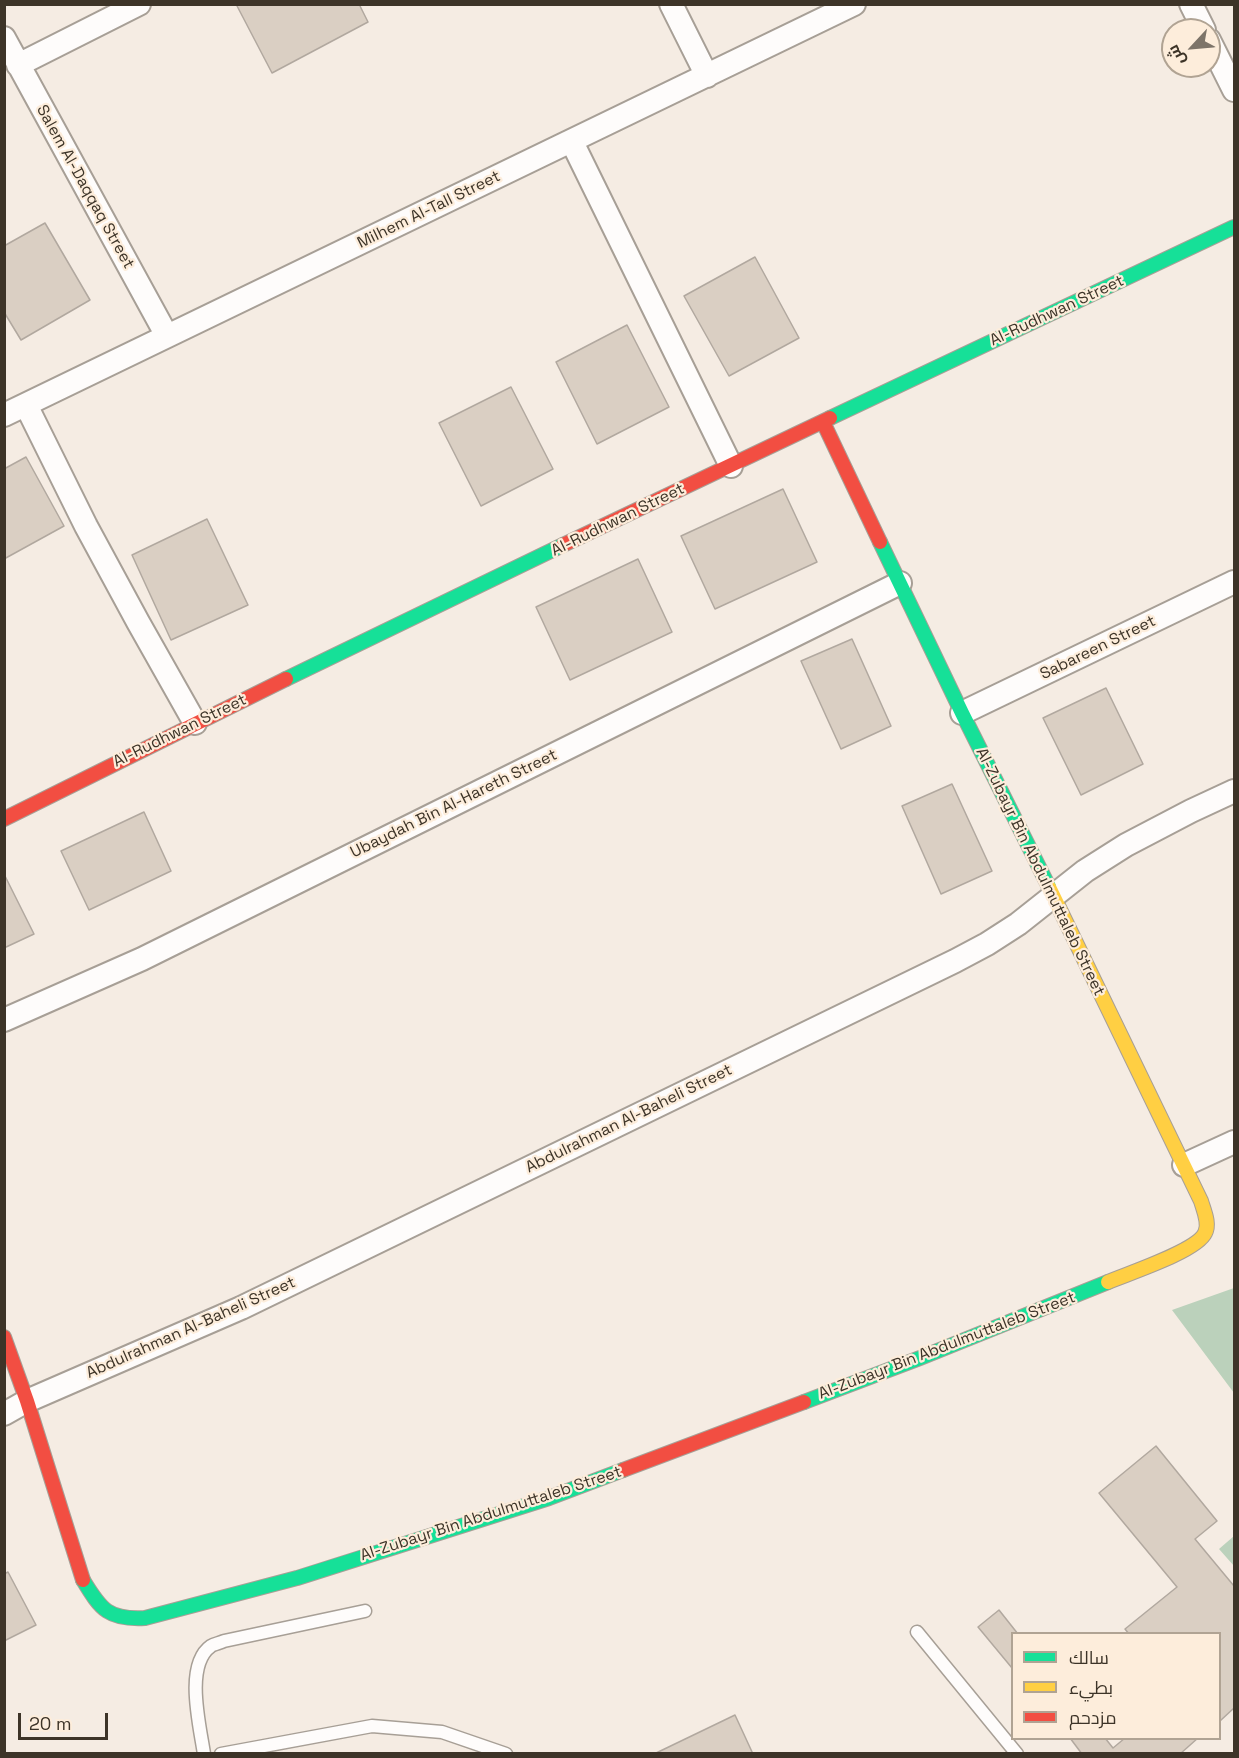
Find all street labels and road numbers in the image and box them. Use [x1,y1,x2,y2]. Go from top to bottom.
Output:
street label: Salem Al-Daqqaq Street [32,102,138,272]
street label: Milhem Al-Tall Street [354,167,504,253]
street label: Al-Rudhwan Street [987,271,1127,351]
street label: Al-Rudhwan Street [548,479,688,561]
street label: Sabareen Street [1037,612,1159,684]
street label: Al-Rudhwan Street [110,690,250,772]
street label: Ubaydah Bin Al-Hareth Street [347,745,561,863]
street label: Al-Zubayr Bin Abdulmuttaleb Street [971,745,1109,999]
street label: Abdulrahman Al-Baheli Street [523,1061,735,1177]
street label: Abdulrahman Al-Baheli Street [83,1273,299,1383]
street label: Al-Zubayr Bin Abdulmuttaleb Street [816,1288,1078,1404]
street label: Al-Zubayr Bin Abdulmuttaleb Street [358,1463,624,1565]

